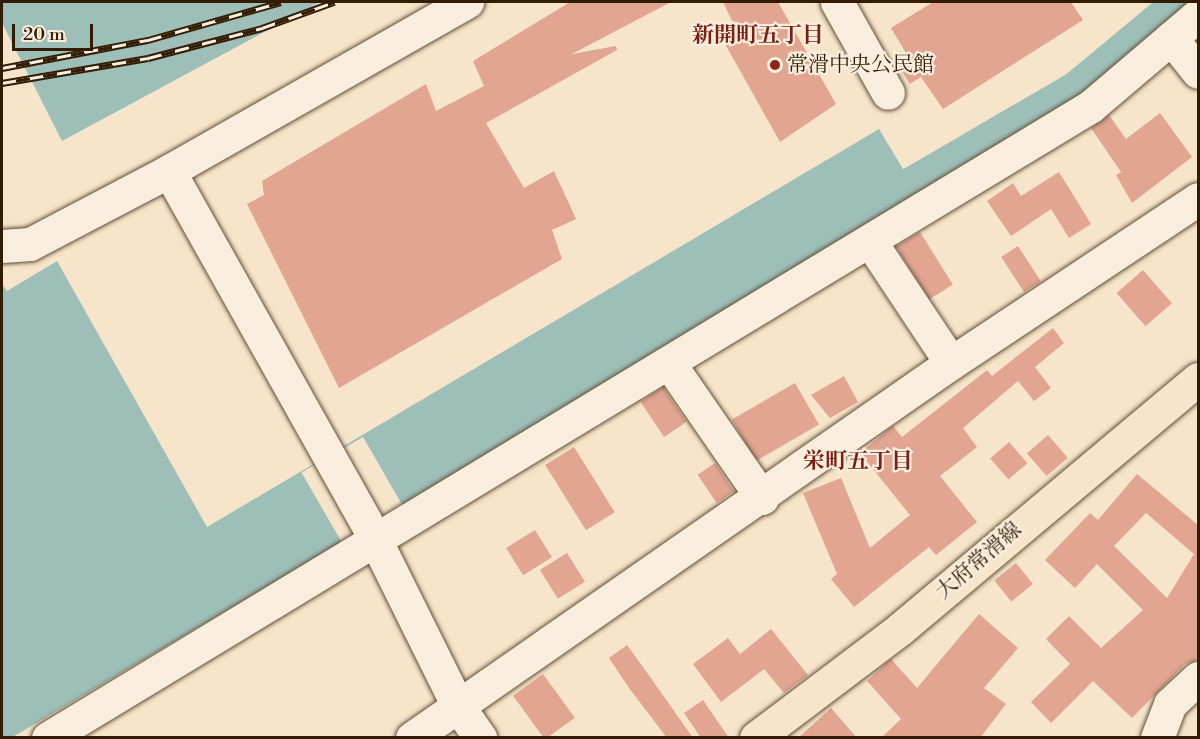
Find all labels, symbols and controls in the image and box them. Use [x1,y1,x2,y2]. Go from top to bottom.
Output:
scale bar [15,12,96,50]
text: 20 m [23,23,65,46]
district label: 新開町五丁目 [692,23,824,49]
place label: 常滑中央公民館 [787,52,934,78]
marker: 常滑中央公民館 [768,58,782,72]
district label: 栄町五丁目 [803,449,913,475]
street label: 大府常滑線 [931,517,1027,605]

